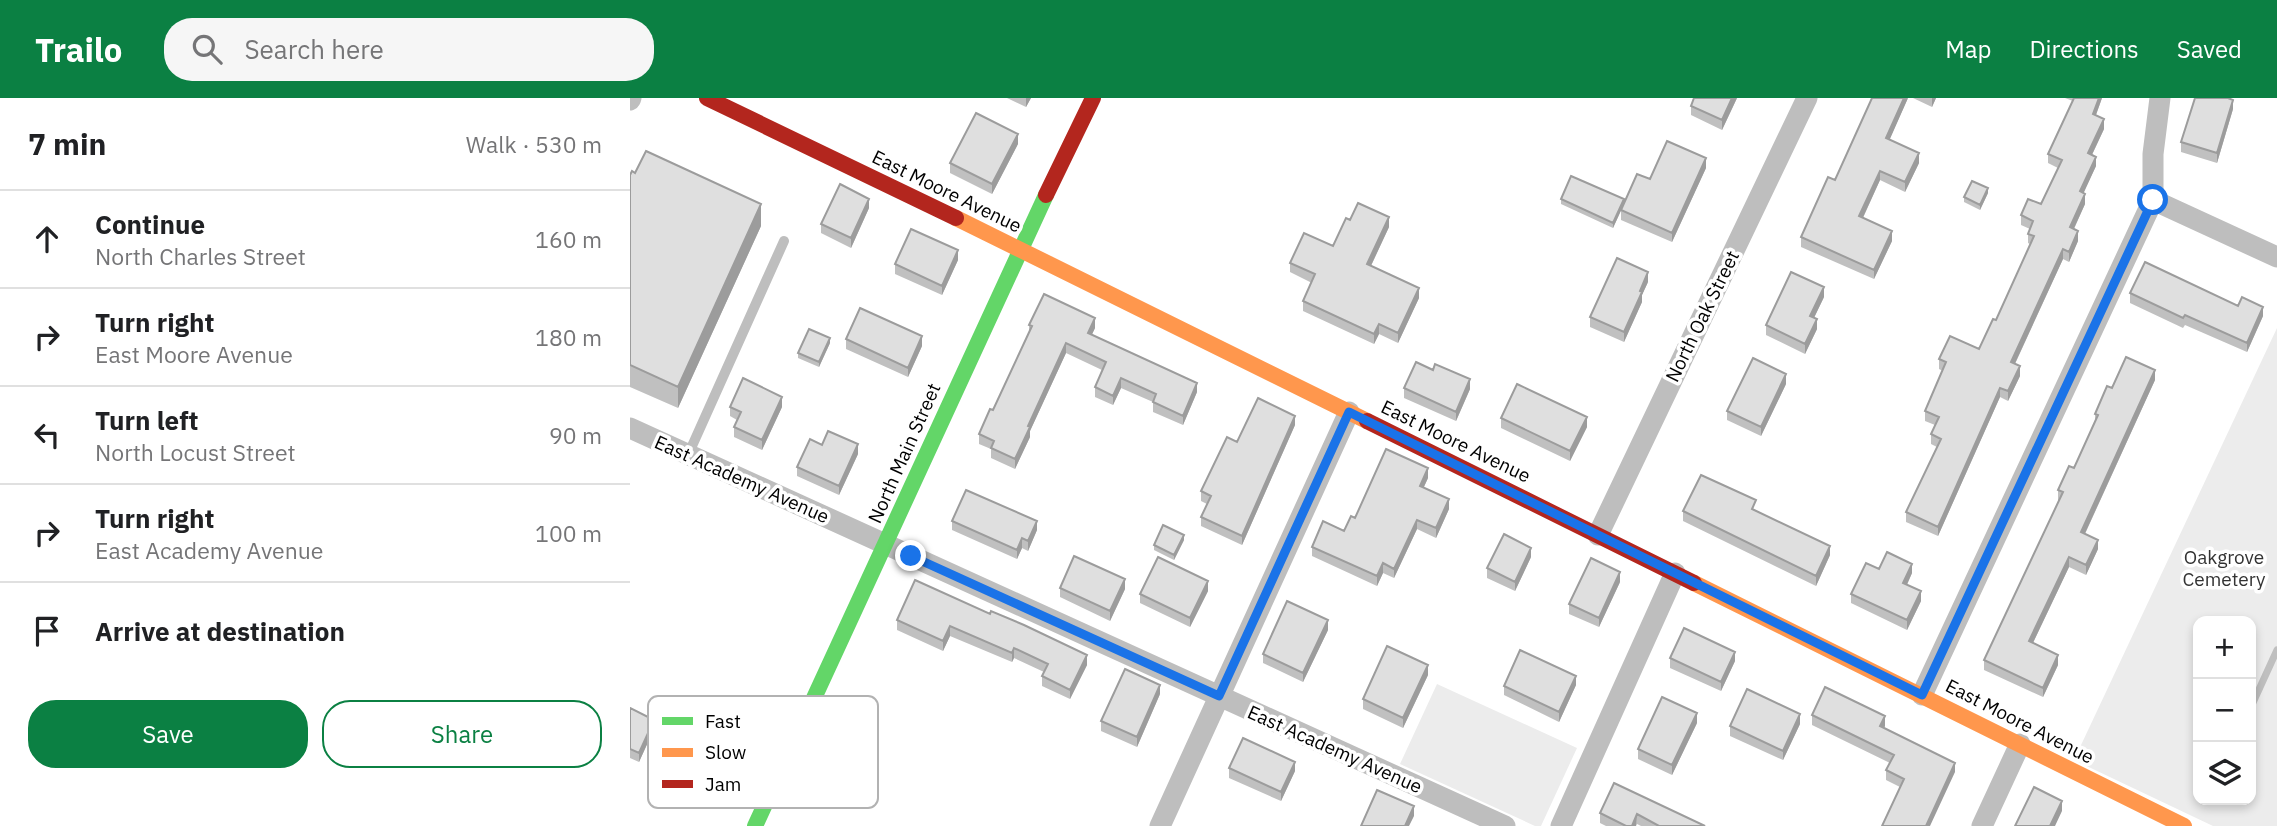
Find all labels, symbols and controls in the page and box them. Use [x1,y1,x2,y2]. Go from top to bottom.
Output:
search box [164,18,654,81]
text: Trailo [35,28,122,71]
icon: search [188,30,226,68]
text: Search here [244,32,384,66]
text: Map [1945,33,1991,65]
text: Directions [2029,33,2139,65]
text: Saved [2177,33,2242,65]
text: 7 min [28,124,106,163]
text: Walk · 530 m [466,129,602,159]
street label: East Moore Avenue [868,144,1026,238]
route start [2137,184,2168,215]
text: Continue [95,207,205,241]
icon: ahead [28,220,66,258]
text: 160 m [535,224,602,254]
text: North Charles Street [95,241,306,271]
street label: North Oak Street [1660,246,1744,386]
text: Turn right [95,305,214,339]
icon: right [28,318,66,356]
text: 180 m [535,322,602,352]
text: East Moore Avenue [95,339,293,369]
street label: North Main Street [862,379,946,527]
street label: East Moore Avenue [1377,394,1535,488]
text: Turn left [95,403,198,437]
icon: left [28,416,66,454]
text: 90 m [549,420,602,450]
street label: East Academy Avenue [651,430,833,528]
text: North Locust Street [95,437,296,467]
text: Turn right [95,501,214,535]
icon: right [28,514,66,552]
text: 100 m [535,518,602,548]
text: East Academy Avenue [95,535,323,565]
route end [895,540,926,571]
park label: Oakgrove Cemetery [2183,545,2266,591]
icon: arrive [28,612,66,650]
text: Arrive at destination [95,614,345,648]
map controls [2193,616,2256,805]
button: + [2193,616,2256,679]
street label: East Moore Avenue [1942,673,2098,769]
button: − [2193,679,2256,742]
legend [648,696,878,808]
button: Save [28,700,308,768]
button: Share [322,700,602,768]
street label: East Academy Avenue [1244,700,1426,798]
text: Fast [705,709,741,733]
text: Slow [705,740,746,764]
button: layers [2193,742,2256,805]
text: Jam [705,772,741,796]

